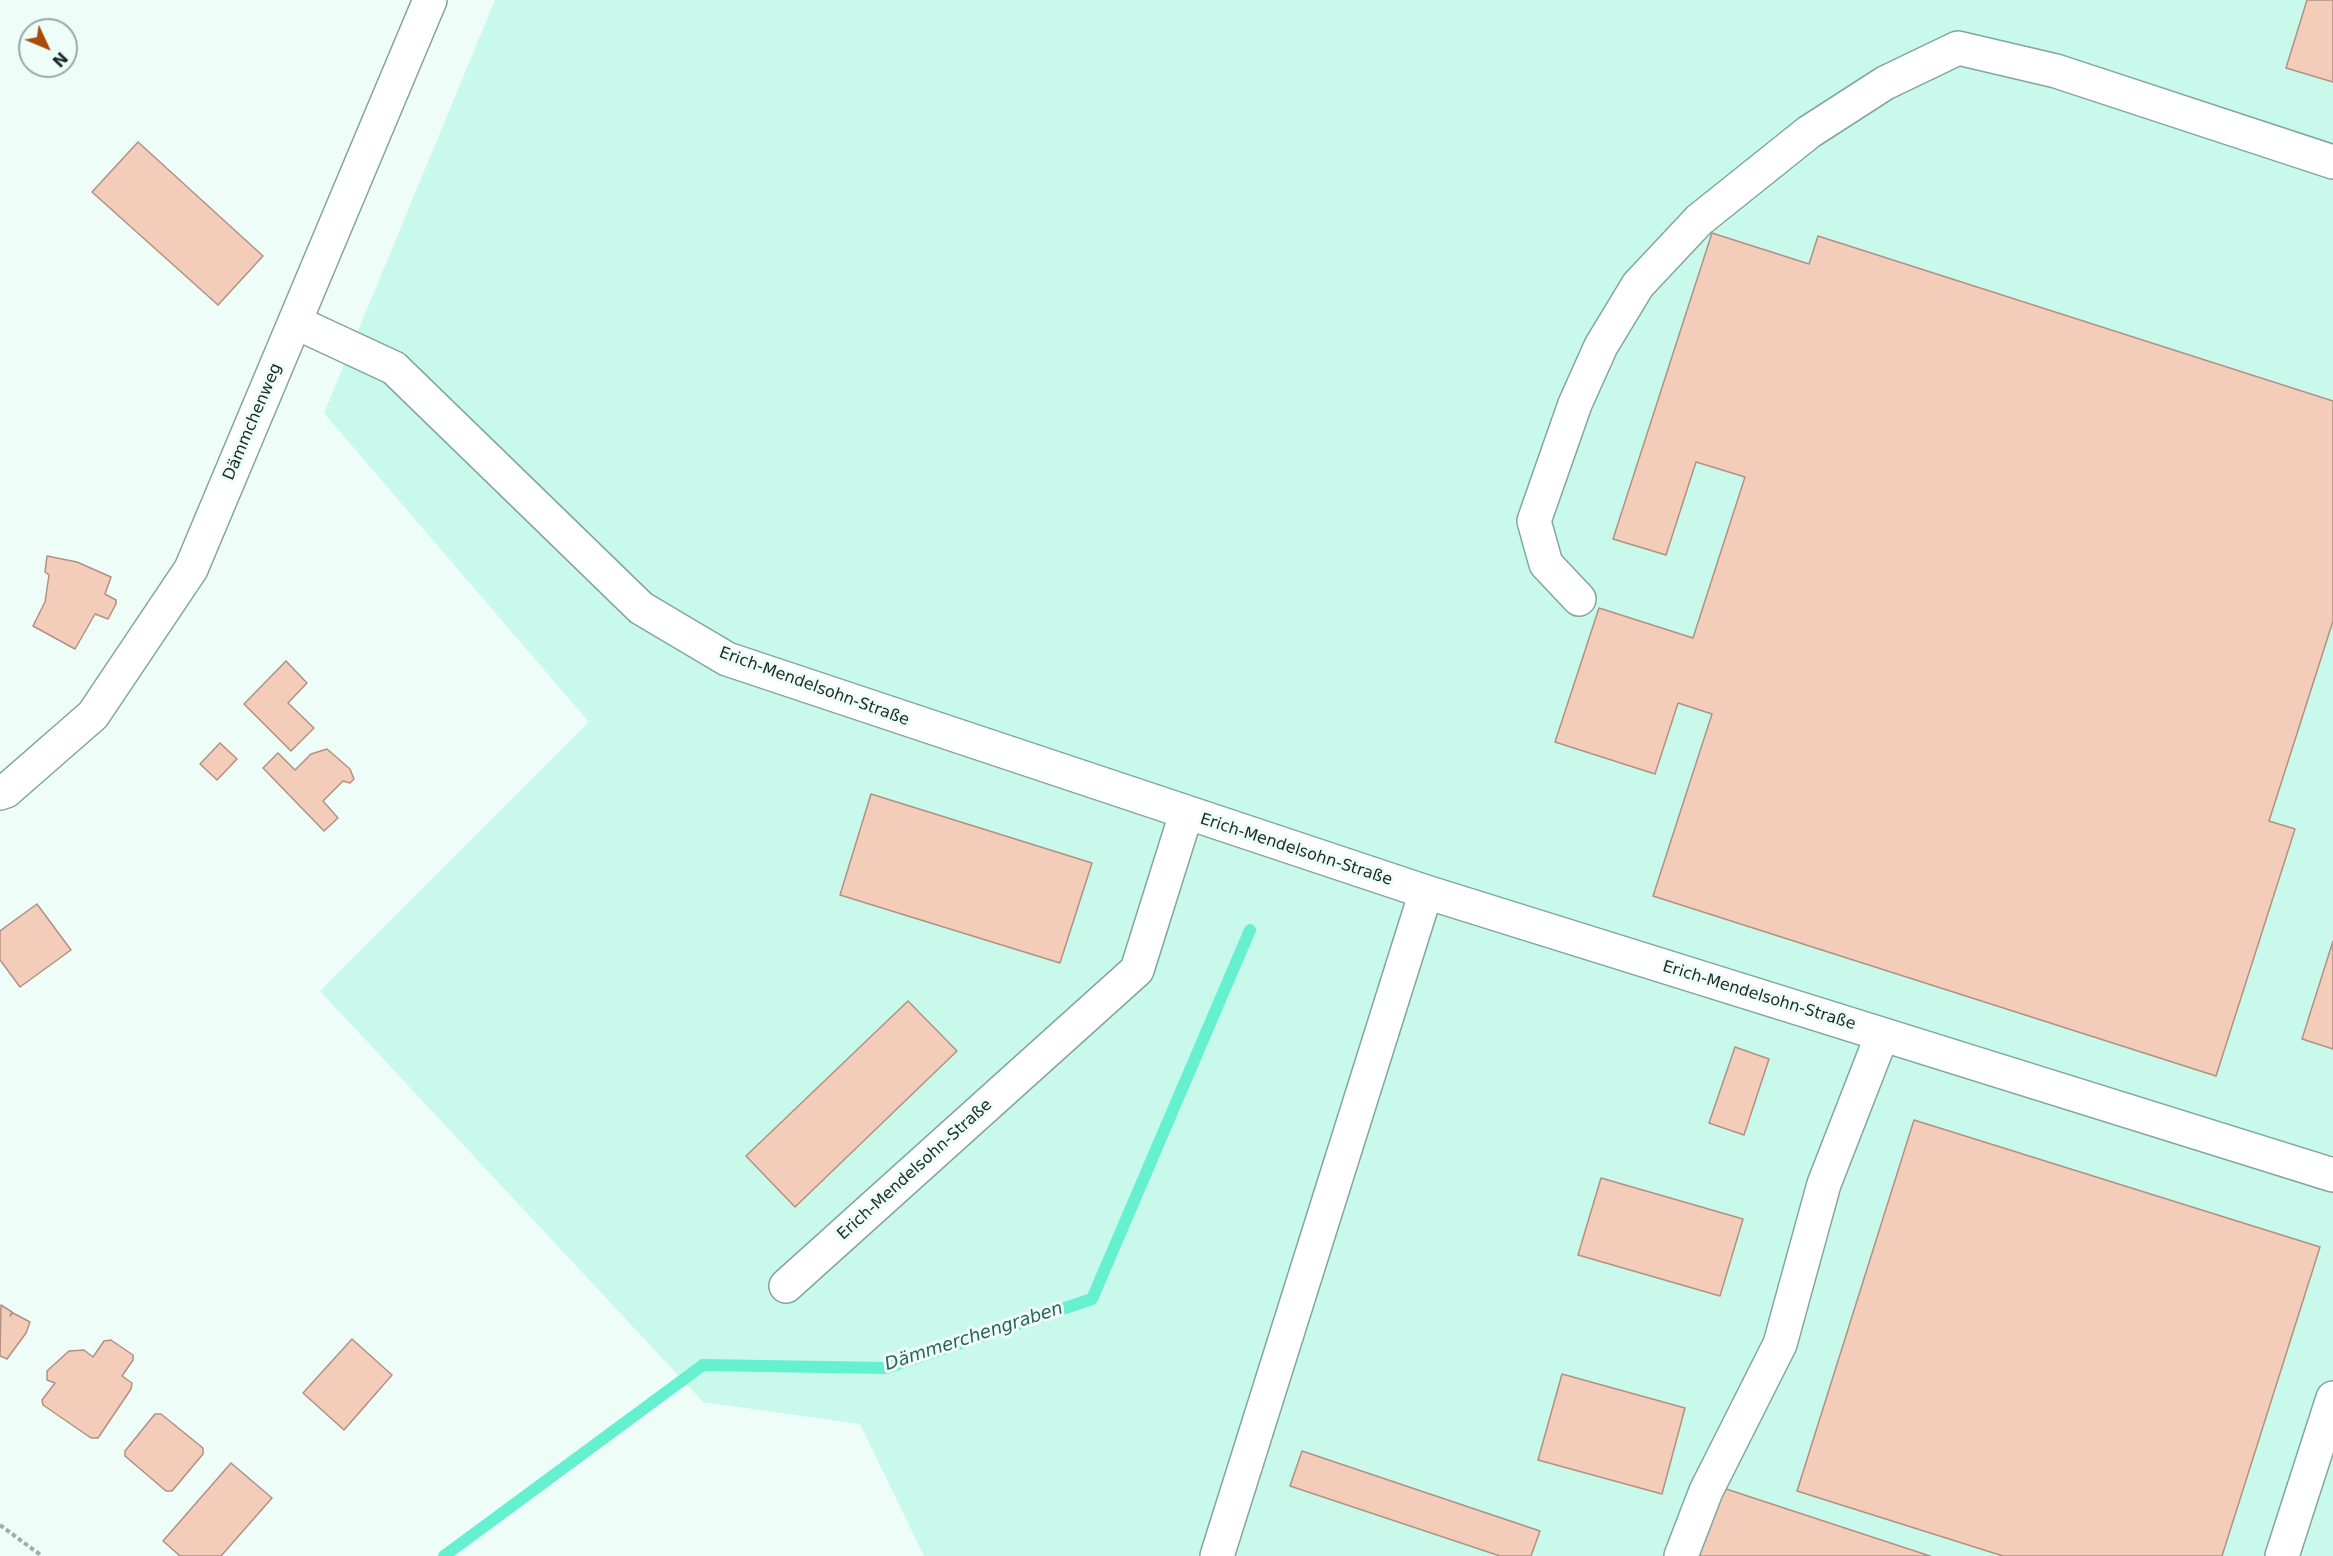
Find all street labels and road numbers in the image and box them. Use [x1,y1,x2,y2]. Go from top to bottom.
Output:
street label: Dämmchenweg [220,361,286,483]
street label: Erich-Mendelsohn-Straße [716,644,912,730]
street label: Erich-Mendelsohn-Straße [1197,810,1395,890]
street label: Erich-Mendelsohn-Straße [1660,957,1858,1035]
street label: Erich-Mendelsohn-Straße [834,1096,996,1244]

